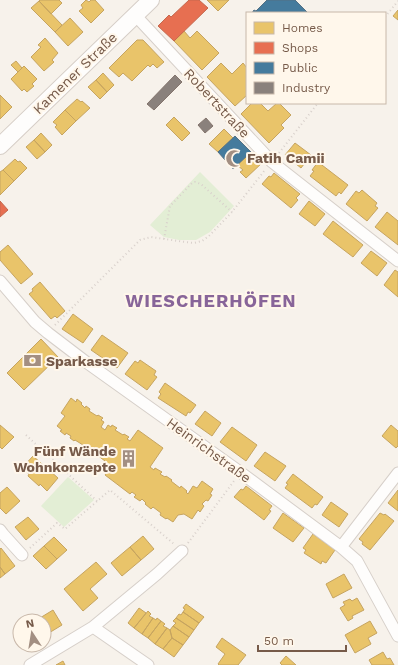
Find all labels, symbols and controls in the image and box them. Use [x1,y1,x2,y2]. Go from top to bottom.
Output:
legend [246,12,386,104]
text: Homes [282,21,323,35]
street label: Kamener Straße [30,29,120,117]
text: Shops [282,41,318,55]
text: Public [282,61,318,75]
street label: Robertstraße [181,65,253,141]
text: Industry [282,81,331,95]
mosque icon: Fatih Camii [224,148,244,168]
place label: Fatih Camii [247,150,325,166]
district label: WIESCHERHÖFEN [125,290,297,311]
bank icon: Sparkasse [23,351,43,371]
place label: Sparkasse [46,353,118,369]
street label: Heinrichstraße [164,414,254,486]
place label: Fünf Wände Wohnkonzepte [13,443,116,475]
building icon: Fünf Wände Wohnkonzepte [119,449,139,469]
north arrow [12,613,52,653]
text: N [25,617,35,631]
scale bar [258,627,346,653]
text: 50 m [264,634,294,648]

